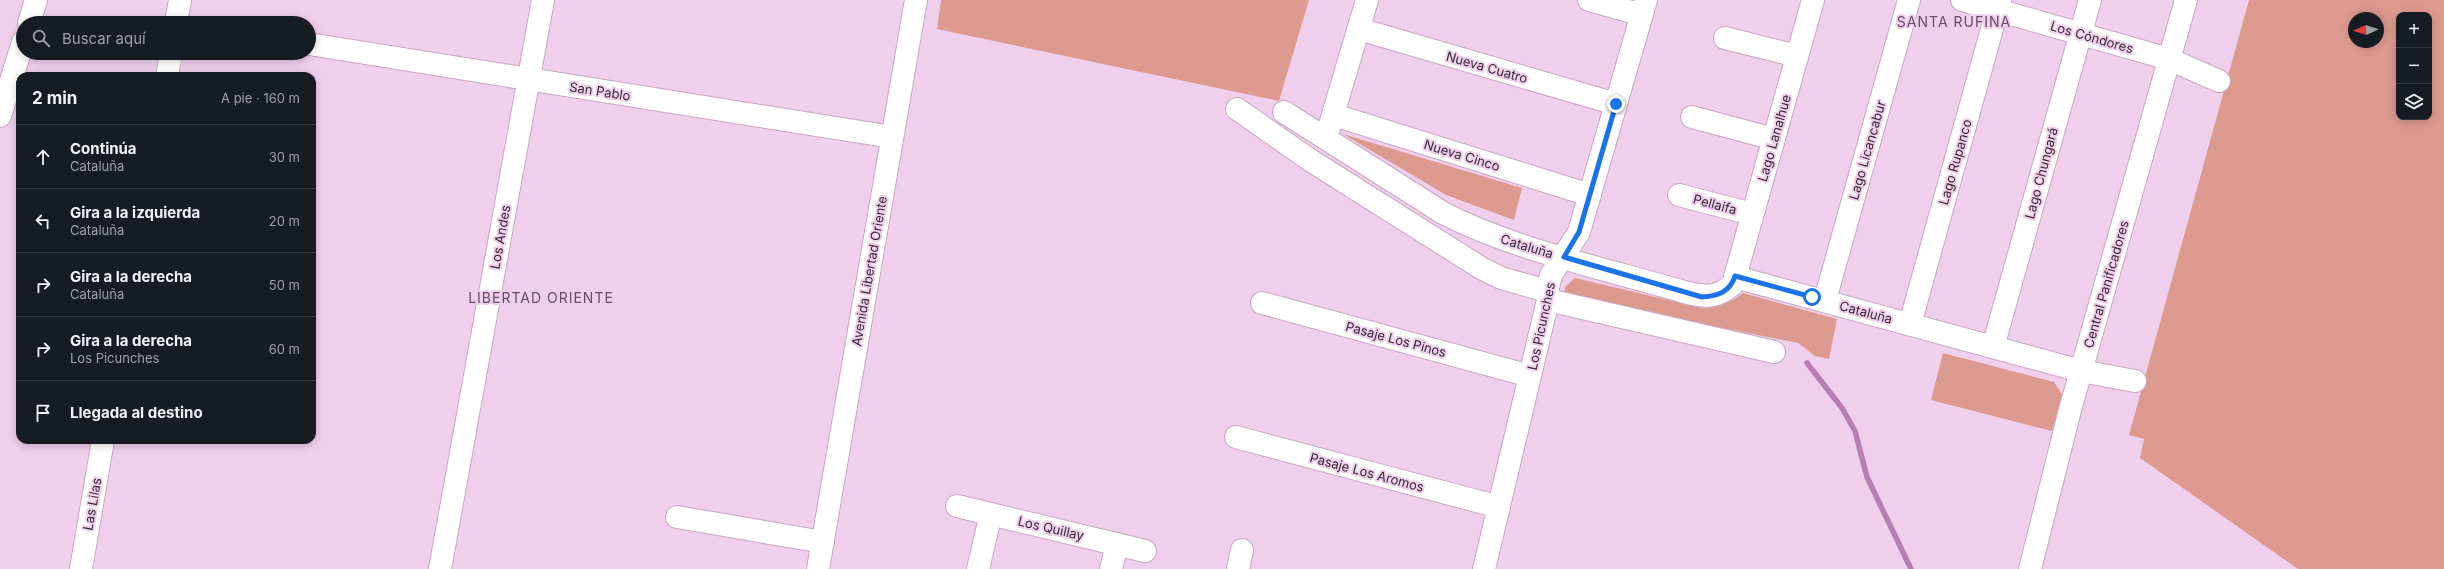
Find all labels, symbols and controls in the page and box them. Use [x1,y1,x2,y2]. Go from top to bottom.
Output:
north arrow [2348,12,2384,48]
map controls [2396,12,2432,120]
button: + [2396,12,2432,48]
district label: SANTA RUFINA [1897,13,2011,30]
search box [16,16,316,60]
street label: Los Cóndores [2049,18,2135,57]
icon: search [30,27,52,49]
text: Buscar aquí [62,29,146,48]
street label: Nueva Cuatro [1444,48,1530,86]
button: − [2396,48,2432,84]
street label: San Pablo [568,78,632,104]
button: layers [2396,84,2432,120]
text: 2 min [32,88,77,108]
text: A pie · 160 m [221,90,300,106]
street label: Lago Lanalhue [1754,93,1794,183]
route end [1607,95,1625,113]
street label: Lago Licancabur [1845,98,1889,201]
street label: Lago Rupanco [1935,117,1975,207]
street label: Lago Chungará [2021,125,2061,221]
street label: Nueva Cinco [1422,136,1502,174]
text: Continúa [70,139,137,158]
icon: ahead [32,146,54,168]
text: 30 m [269,149,300,165]
text: Cataluña [70,158,124,174]
street label: Pellaifa [1691,191,1739,217]
street label: Avenida Libertad Oriente [848,195,890,347]
text: Gira a la izquierda [70,203,200,222]
street label: Los Andes [487,204,514,270]
icon: left [32,210,54,232]
text: 20 m [269,213,300,229]
street label: Central Panificadores [2080,218,2132,350]
text: Cataluña [70,222,124,238]
street label: Cataluña [1499,230,1555,262]
text: Gira a la derecha [70,267,192,286]
icon: right [32,274,54,296]
text: 50 m [269,277,300,293]
street label: Los Picunches [1524,280,1558,371]
text: Cataluña [70,286,124,302]
route start [1803,288,1821,306]
district label: LIBERTAD ORIENTE [468,289,614,306]
street label: Cataluña [1838,297,1894,327]
street label: Pasaje Los Pinos [1344,318,1448,360]
text: Gira a la derecha [70,331,192,350]
icon: right [32,338,54,360]
text: 60 m [269,341,300,357]
text: Los Picunches [70,350,159,366]
icon: arrive [32,402,54,424]
text: Llegada al destino [70,403,203,422]
street label: Pasaje Los Aromos [1308,449,1426,495]
street label: Las Lilas [80,476,105,531]
street label: Los Quillay [1016,513,1086,543]

